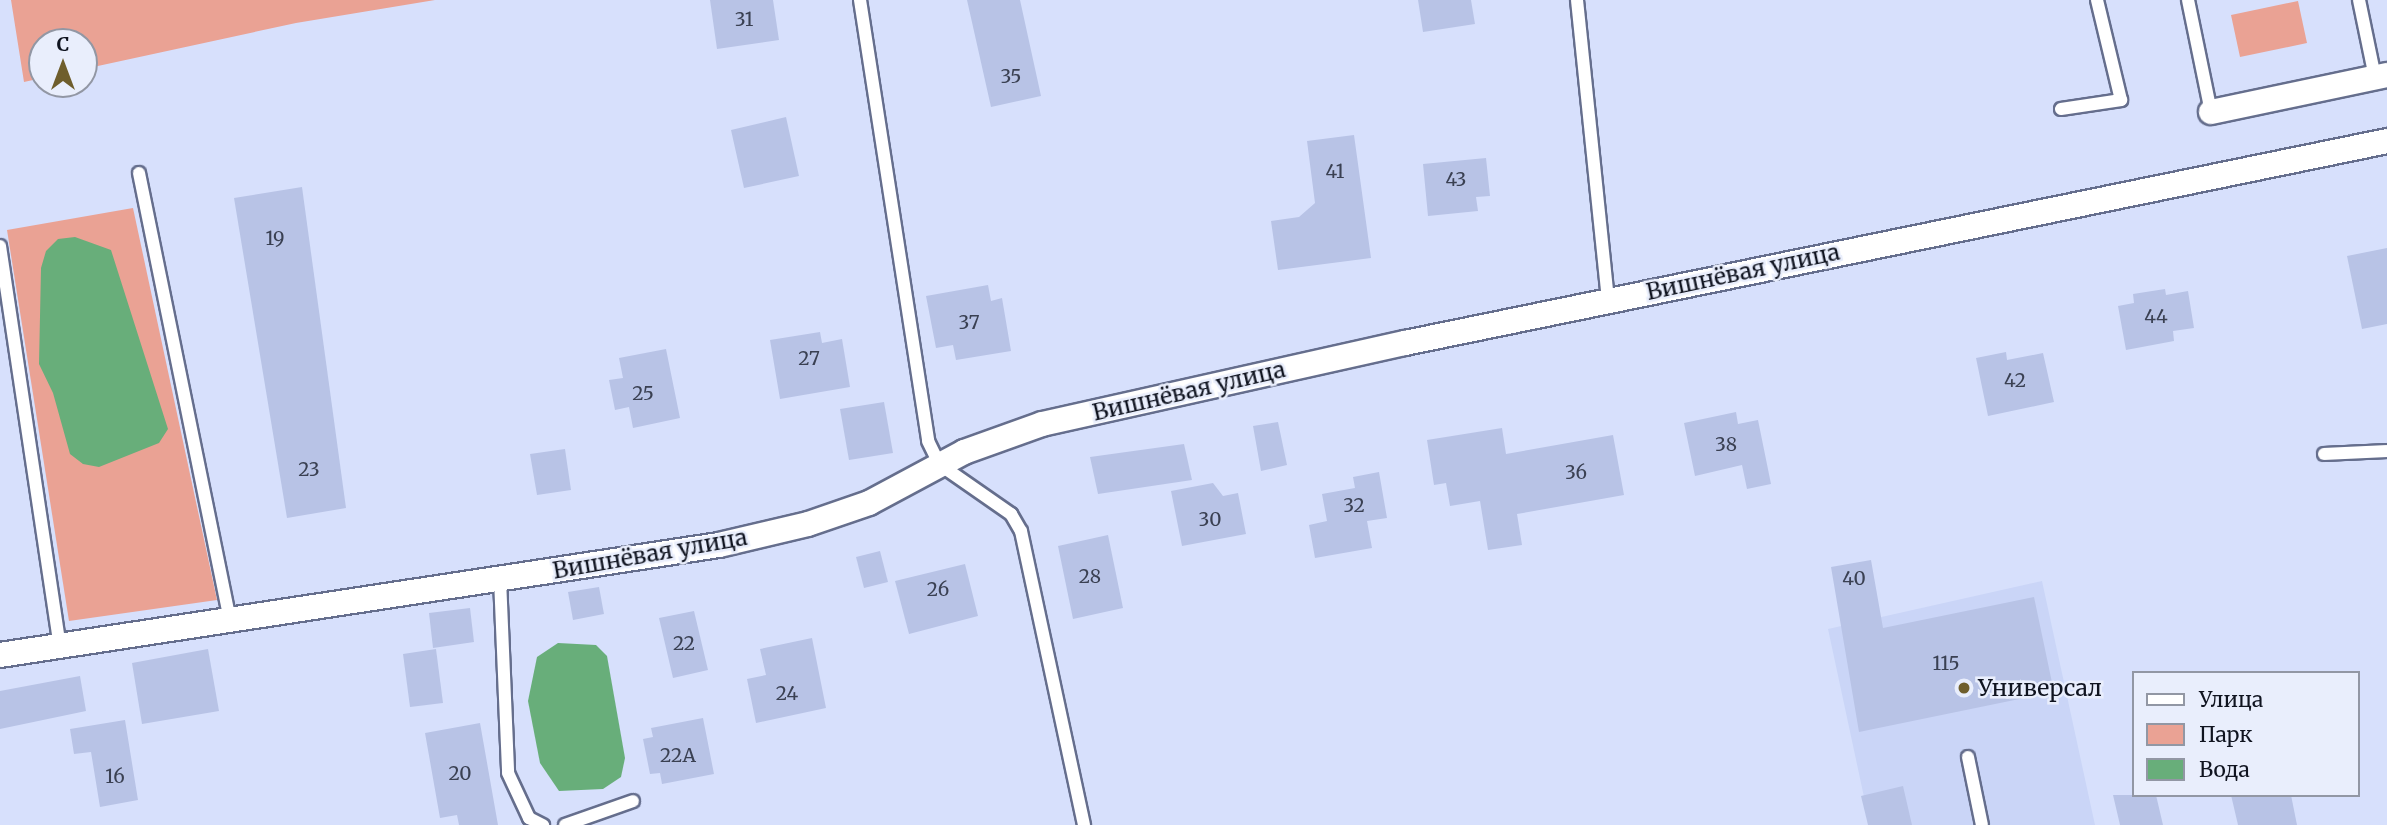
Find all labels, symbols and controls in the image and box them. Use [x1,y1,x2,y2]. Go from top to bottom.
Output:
house number: 31 [735,9,753,31]
north arrow [28,28,98,98]
text: С [57,32,69,56]
house number: 35 [1001,66,1021,88]
house number: 41 [1326,161,1344,183]
house number: 43 [1446,169,1466,191]
house number: 19 [265,228,285,250]
street label: Вишнёвая улица [1644,238,1842,306]
house number: 44 [2144,306,2168,328]
house number: 37 [958,312,980,334]
house number: 27 [798,348,820,370]
street label: Вишнёвая улица [1090,355,1288,427]
house number: 42 [2004,370,2026,392]
house number: 25 [632,383,654,405]
house number: 38 [1715,434,1737,456]
house number: 23 [298,459,320,481]
house number: 36 [1565,462,1587,484]
house number: 32 [1343,495,1365,517]
house number: 30 [1199,509,1221,531]
street label: Вишнёвая улица [551,523,749,585]
house number: 28 [1079,566,1101,588]
house number: 40 [1842,568,1866,590]
house number: 26 [927,579,949,601]
house number: 22 [673,633,695,655]
house number: 115 [1932,653,1960,675]
legend [2132,671,2359,797]
place label: Универсал [1978,674,2102,702]
marker: Универсал [1956,680,1972,696]
house number: 24 [776,683,798,705]
text: Улица [2199,686,2263,713]
text: Парк [2199,721,2253,748]
house number: 22А [660,745,696,767]
text: Вода [2199,756,2250,783]
house number: 20 [448,763,472,785]
house number: 16 [105,766,125,788]

